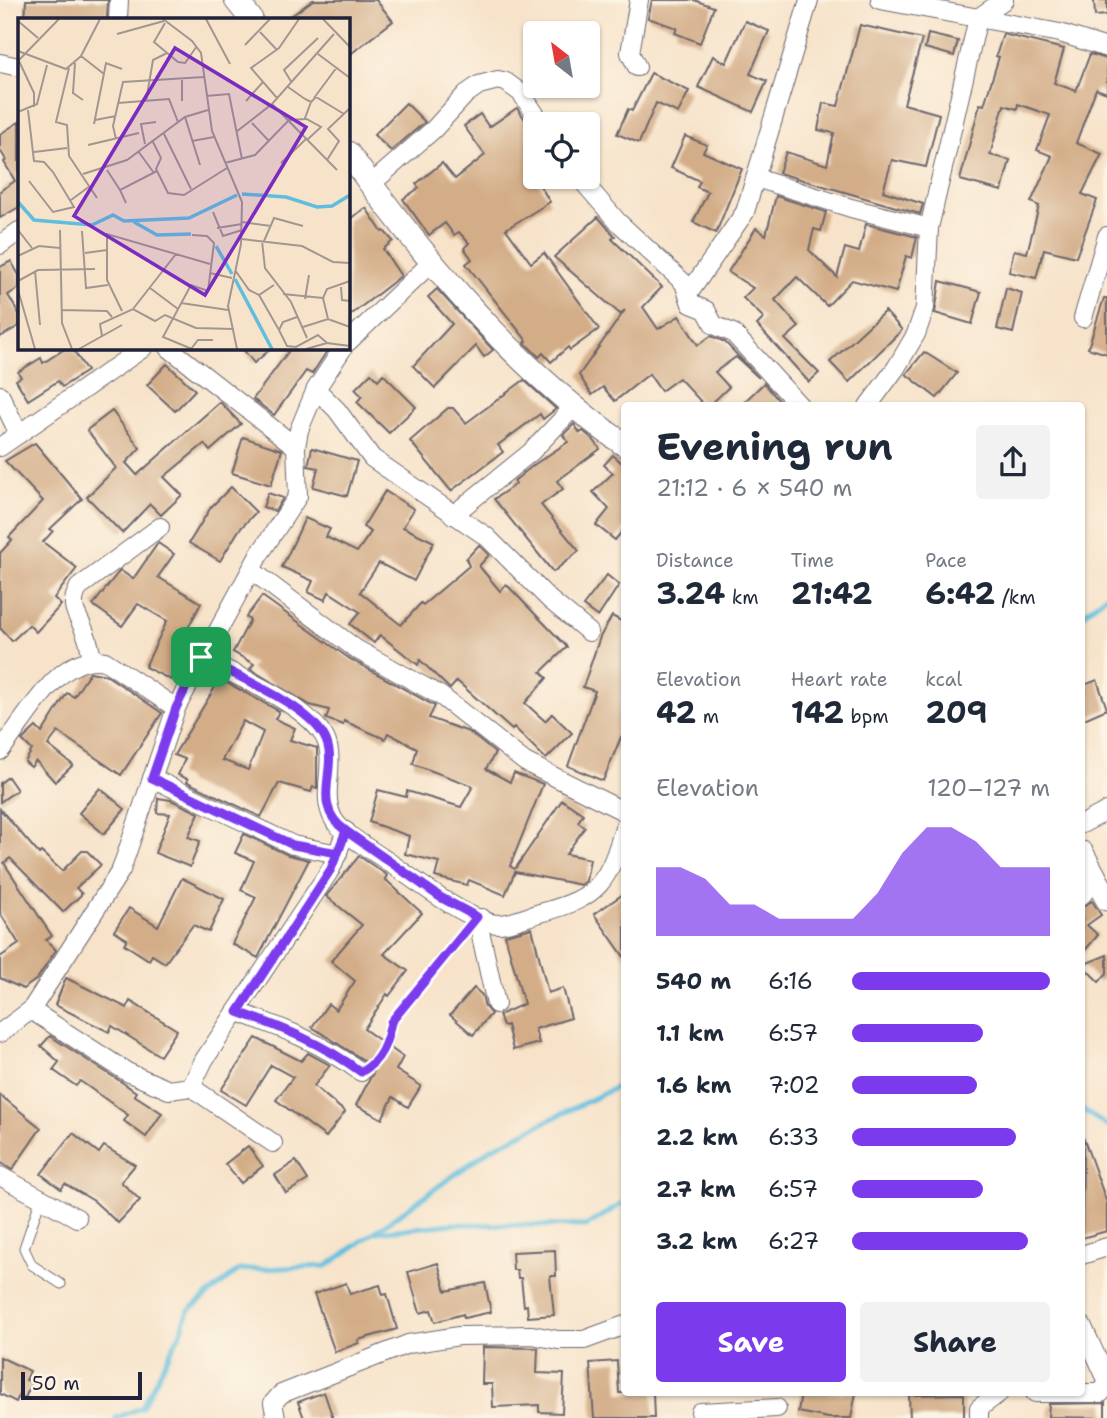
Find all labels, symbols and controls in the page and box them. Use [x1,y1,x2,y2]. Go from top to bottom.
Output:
inset map [18,18,350,350]
north arrow [523,21,600,98]
map controls [523,21,600,189]
button: locate [523,112,600,189]
text: Evening run [656,421,893,472]
button: share [976,425,1050,499]
text: 21:12 · 6 × 540 m [656,473,852,503]
text: Distance [656,548,734,573]
text: Time [791,548,834,573]
text: Pace [925,548,967,573]
text: 3.24 [656,573,725,614]
text: 21:42 [791,573,872,614]
text: 6:42 [925,573,995,614]
text: km [725,585,759,610]
text: /km [995,585,1036,610]
pin [171,627,231,687]
icon: arrive [182,638,220,676]
text: Elevation [656,667,741,692]
text: Heart rate [791,667,887,692]
text: kcal [925,667,962,692]
text: 42 [656,692,696,733]
text: 142 [791,692,844,733]
text: 209 [925,692,988,733]
text: m [696,704,719,729]
text: bpm [844,704,889,729]
text: Elevation [656,773,759,803]
text: 120–127 m [927,773,1050,803]
text: 540 m [656,966,731,996]
text: 6:16 [768,966,813,996]
text: 1.1 km [656,1018,724,1048]
text: 6:57 [768,1018,818,1048]
text: 1.6 km [656,1070,731,1100]
text: 7:02 [768,1070,820,1100]
text: 2.2 km [656,1122,738,1152]
text: 6:33 [768,1122,819,1152]
text: 2.7 km [656,1174,736,1204]
text: 6:57 [768,1174,818,1204]
text: 3.2 km [656,1226,738,1256]
text: 6:27 [768,1226,819,1256]
button: Save [656,1302,846,1382]
button: Share [860,1302,1050,1382]
scale bar [21,1369,142,1401]
text: 50 m [32,1371,80,1396]

